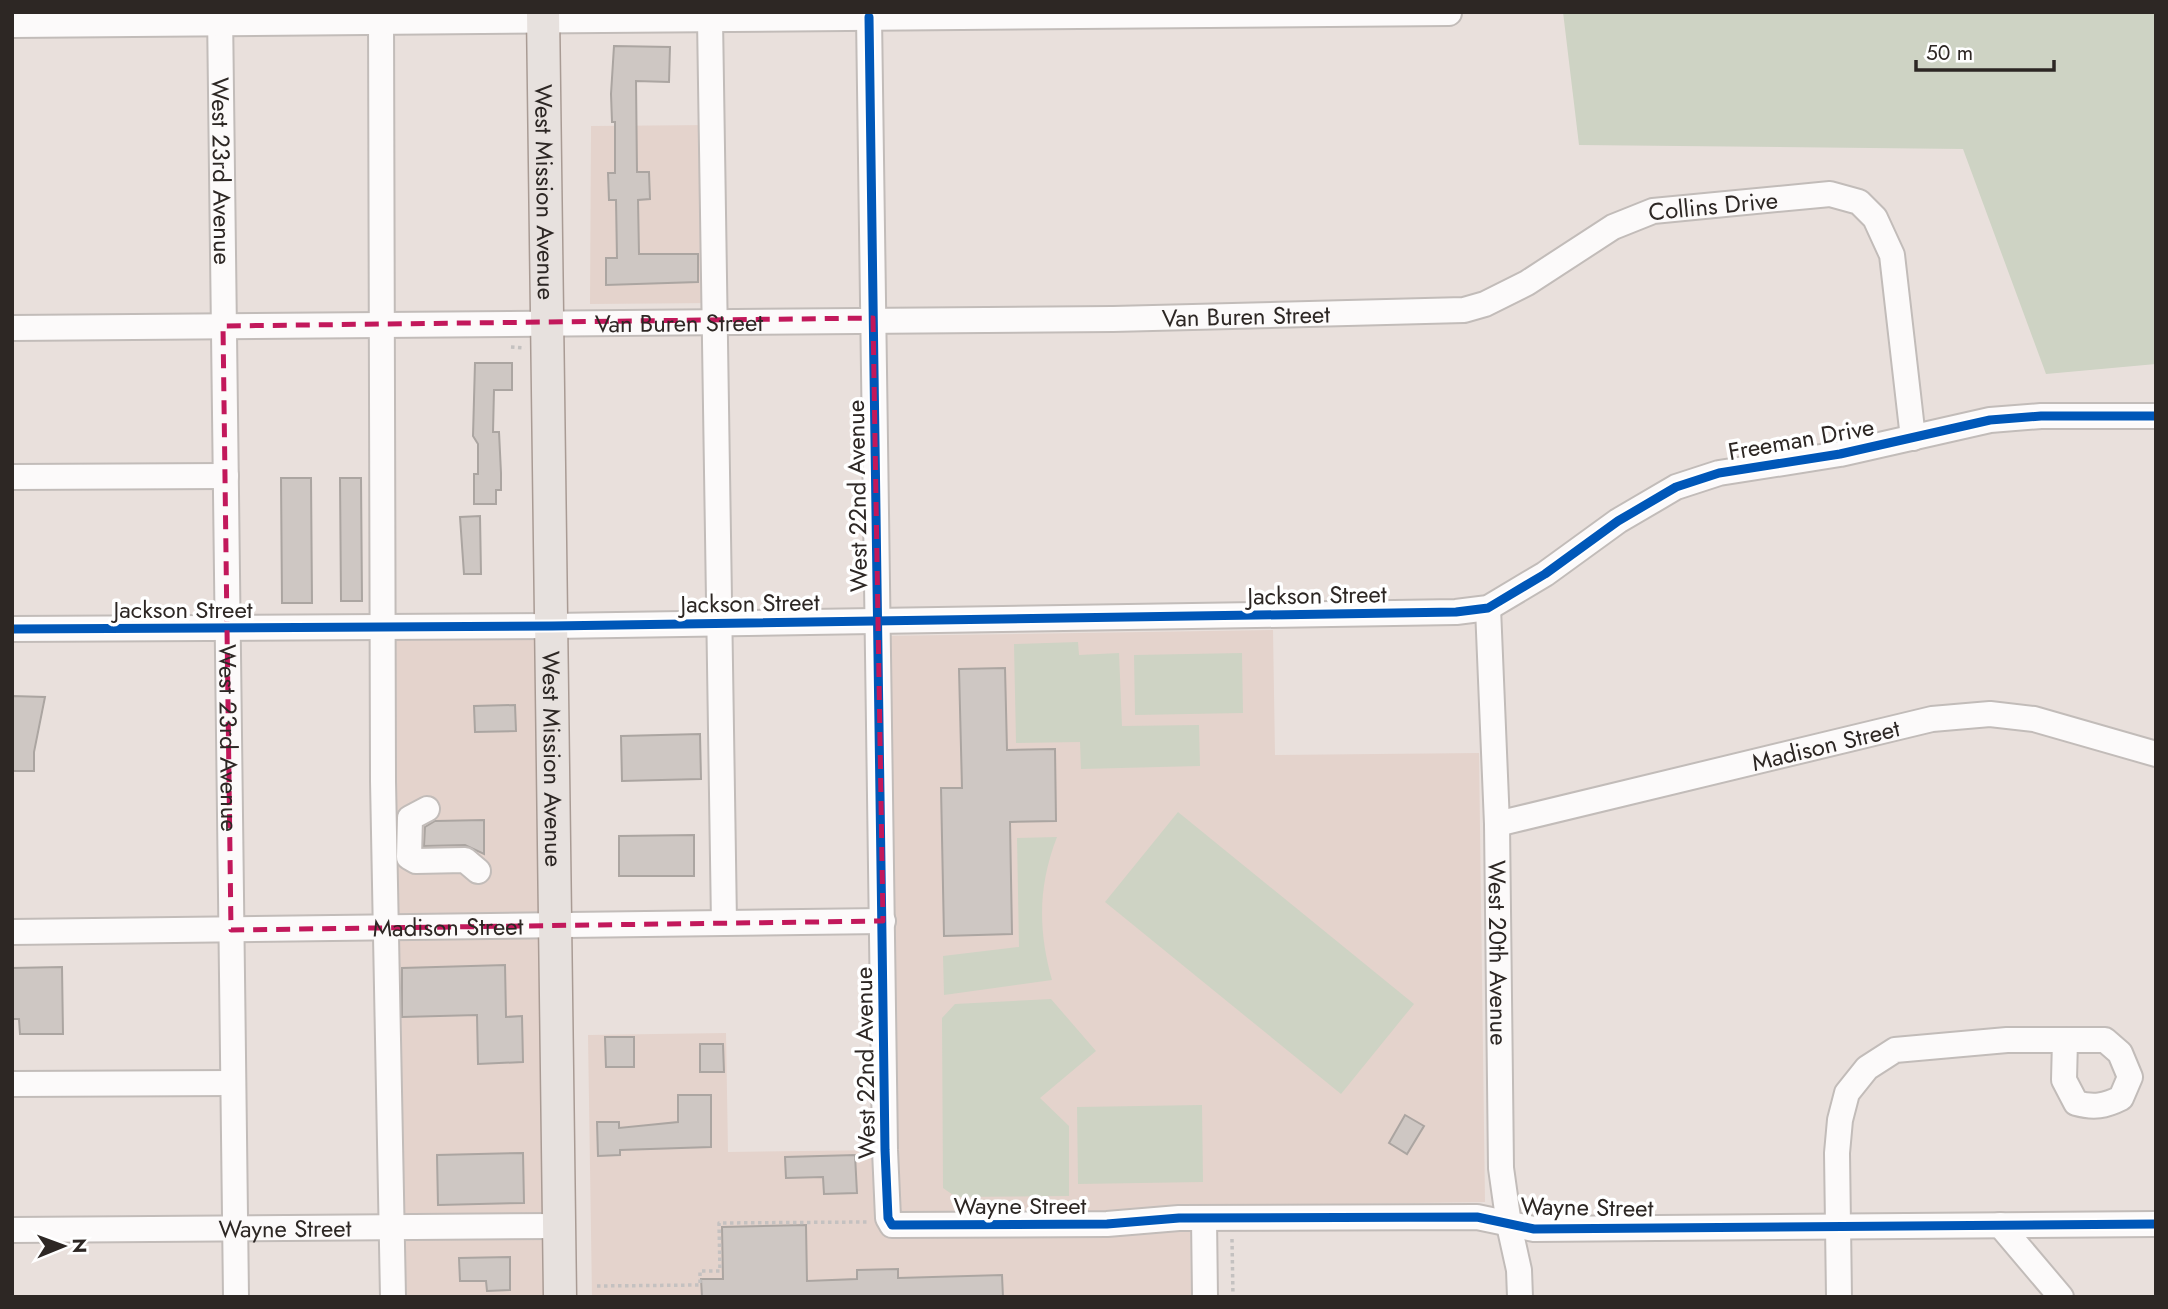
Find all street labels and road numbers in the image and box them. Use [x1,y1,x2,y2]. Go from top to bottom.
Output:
street label: West 23rd Avenue [203,77,241,265]
street label: West Mission Avenue [526,84,564,300]
street label: Collins Drive [1647,182,1779,229]
street label: Van Buren Street [1161,296,1331,335]
street label: Van Buren Street [595,304,763,341]
street label: West 22nd Avenue [838,400,876,592]
street label: Freeman Drive [1725,409,1877,469]
street label: Jackson Street [1244,576,1387,614]
street label: Jackson Street [677,584,820,622]
street label: Jackson Street [110,592,253,627]
street label: West 23rd Avenue [210,644,248,832]
street label: West Mission Avenue [534,651,572,867]
street label: Madison Street [1748,710,1903,779]
street label: West 20th Avenue [1480,860,1517,1046]
street label: Madison Street [372,908,524,945]
street label: West 22nd Avenue [846,967,884,1159]
street label: Wayne Street [954,1188,1087,1223]
street label: Wayne Street [1520,1188,1654,1226]
street label: Wayne Street [218,1210,352,1246]

